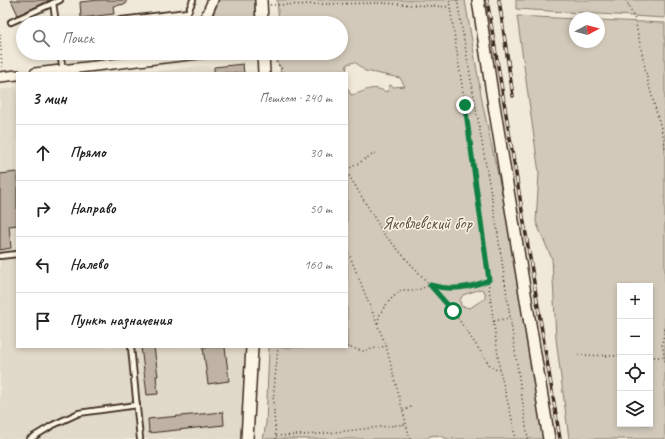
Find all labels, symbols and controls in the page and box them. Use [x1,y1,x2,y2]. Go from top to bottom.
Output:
north arrow [569,12,605,48]
search box [16,16,348,60]
icon: search [30,27,52,49]
text: Поиск [62,29,94,48]
text: 3 мин [32,88,67,109]
text: Пешком · 240 m [259,90,332,106]
route end [456,96,474,114]
icon: ahead [32,142,54,164]
text: Прямо [70,143,106,162]
text: 30 m [310,145,332,161]
icon: right [32,198,54,220]
text: Направо [70,199,116,218]
text: 50 m [310,201,332,217]
park label: Яковлевский бор [382,213,473,234]
icon: left [32,254,54,276]
text: Налево [70,255,108,274]
text: 160 m [304,257,332,273]
map controls [617,283,653,427]
button: + [617,283,653,319]
route start [444,302,462,320]
icon: arrive [32,310,54,332]
text: Пункт назначения [70,311,172,330]
button: − [617,319,653,355]
button: locate [617,355,653,391]
button: layers [617,391,653,427]

